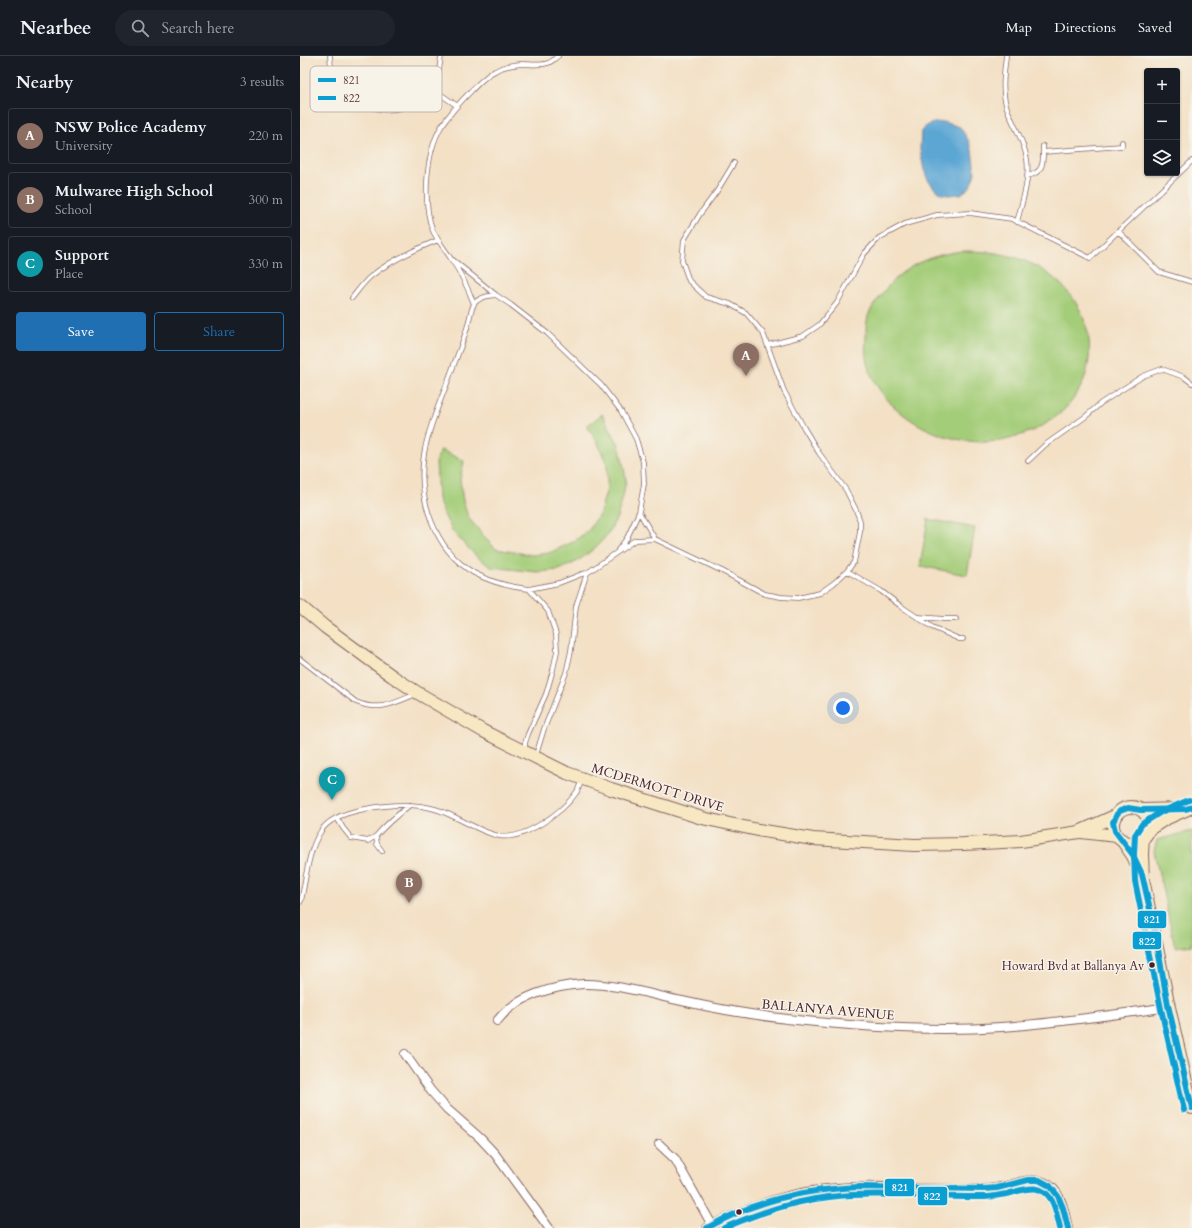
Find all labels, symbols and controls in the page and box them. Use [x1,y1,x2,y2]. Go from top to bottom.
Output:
search box [115,10,395,46]
text: Nearbee [20,15,91,41]
icon: search [129,17,151,39]
text: Search here [161,18,234,38]
text: Map [1006,18,1032,37]
text: Directions [1054,18,1116,37]
text: Saved [1138,18,1172,37]
legend [310,66,442,112]
map controls [1144,68,1180,176]
button: + [1144,68,1180,104]
text: Nearby [16,71,73,94]
text: 3 results [240,73,284,91]
text: 821 [343,73,360,88]
text: 822 [343,91,360,106]
button: − [1144,104,1180,140]
text: NSW Police Academy [55,117,207,137]
text: A [25,127,35,145]
text: 220 m [249,127,283,145]
text: University [55,137,113,155]
button: layers [1144,140,1180,176]
text: Mulwaree High School [55,181,213,201]
text: B [25,191,35,209]
text: 300 m [249,191,283,209]
text: School [55,201,92,219]
text: Support [55,245,109,265]
text: C [25,255,35,273]
text: 330 m [249,255,283,273]
text: Place [55,265,83,283]
button: Save [16,312,146,351]
button: Share [154,312,284,351]
pin: A [733,343,759,376]
your location [833,698,853,718]
street label: MCDERMOTT DRIVE [589,759,726,817]
pin: C [319,767,345,800]
pin: B [396,870,422,903]
line badge: 821 [1137,910,1167,929]
text: 821 [1144,912,1160,927]
line badge: 822 [1132,931,1162,950]
text: 822 [1139,934,1156,949]
place label: Howard Bvd at Ballanya Av [1002,958,1145,974]
marker: Howard Bvd at Ballanya Av [1147,960,1157,970]
street label: BALLANYA AVENUE [761,995,895,1025]
line badge: 821 [884,1178,915,1197]
text: 821 [892,1180,908,1195]
line badge: 822 [917,1186,948,1206]
text: 822 [924,1189,941,1204]
unlabelled marker [734,1207,744,1217]

